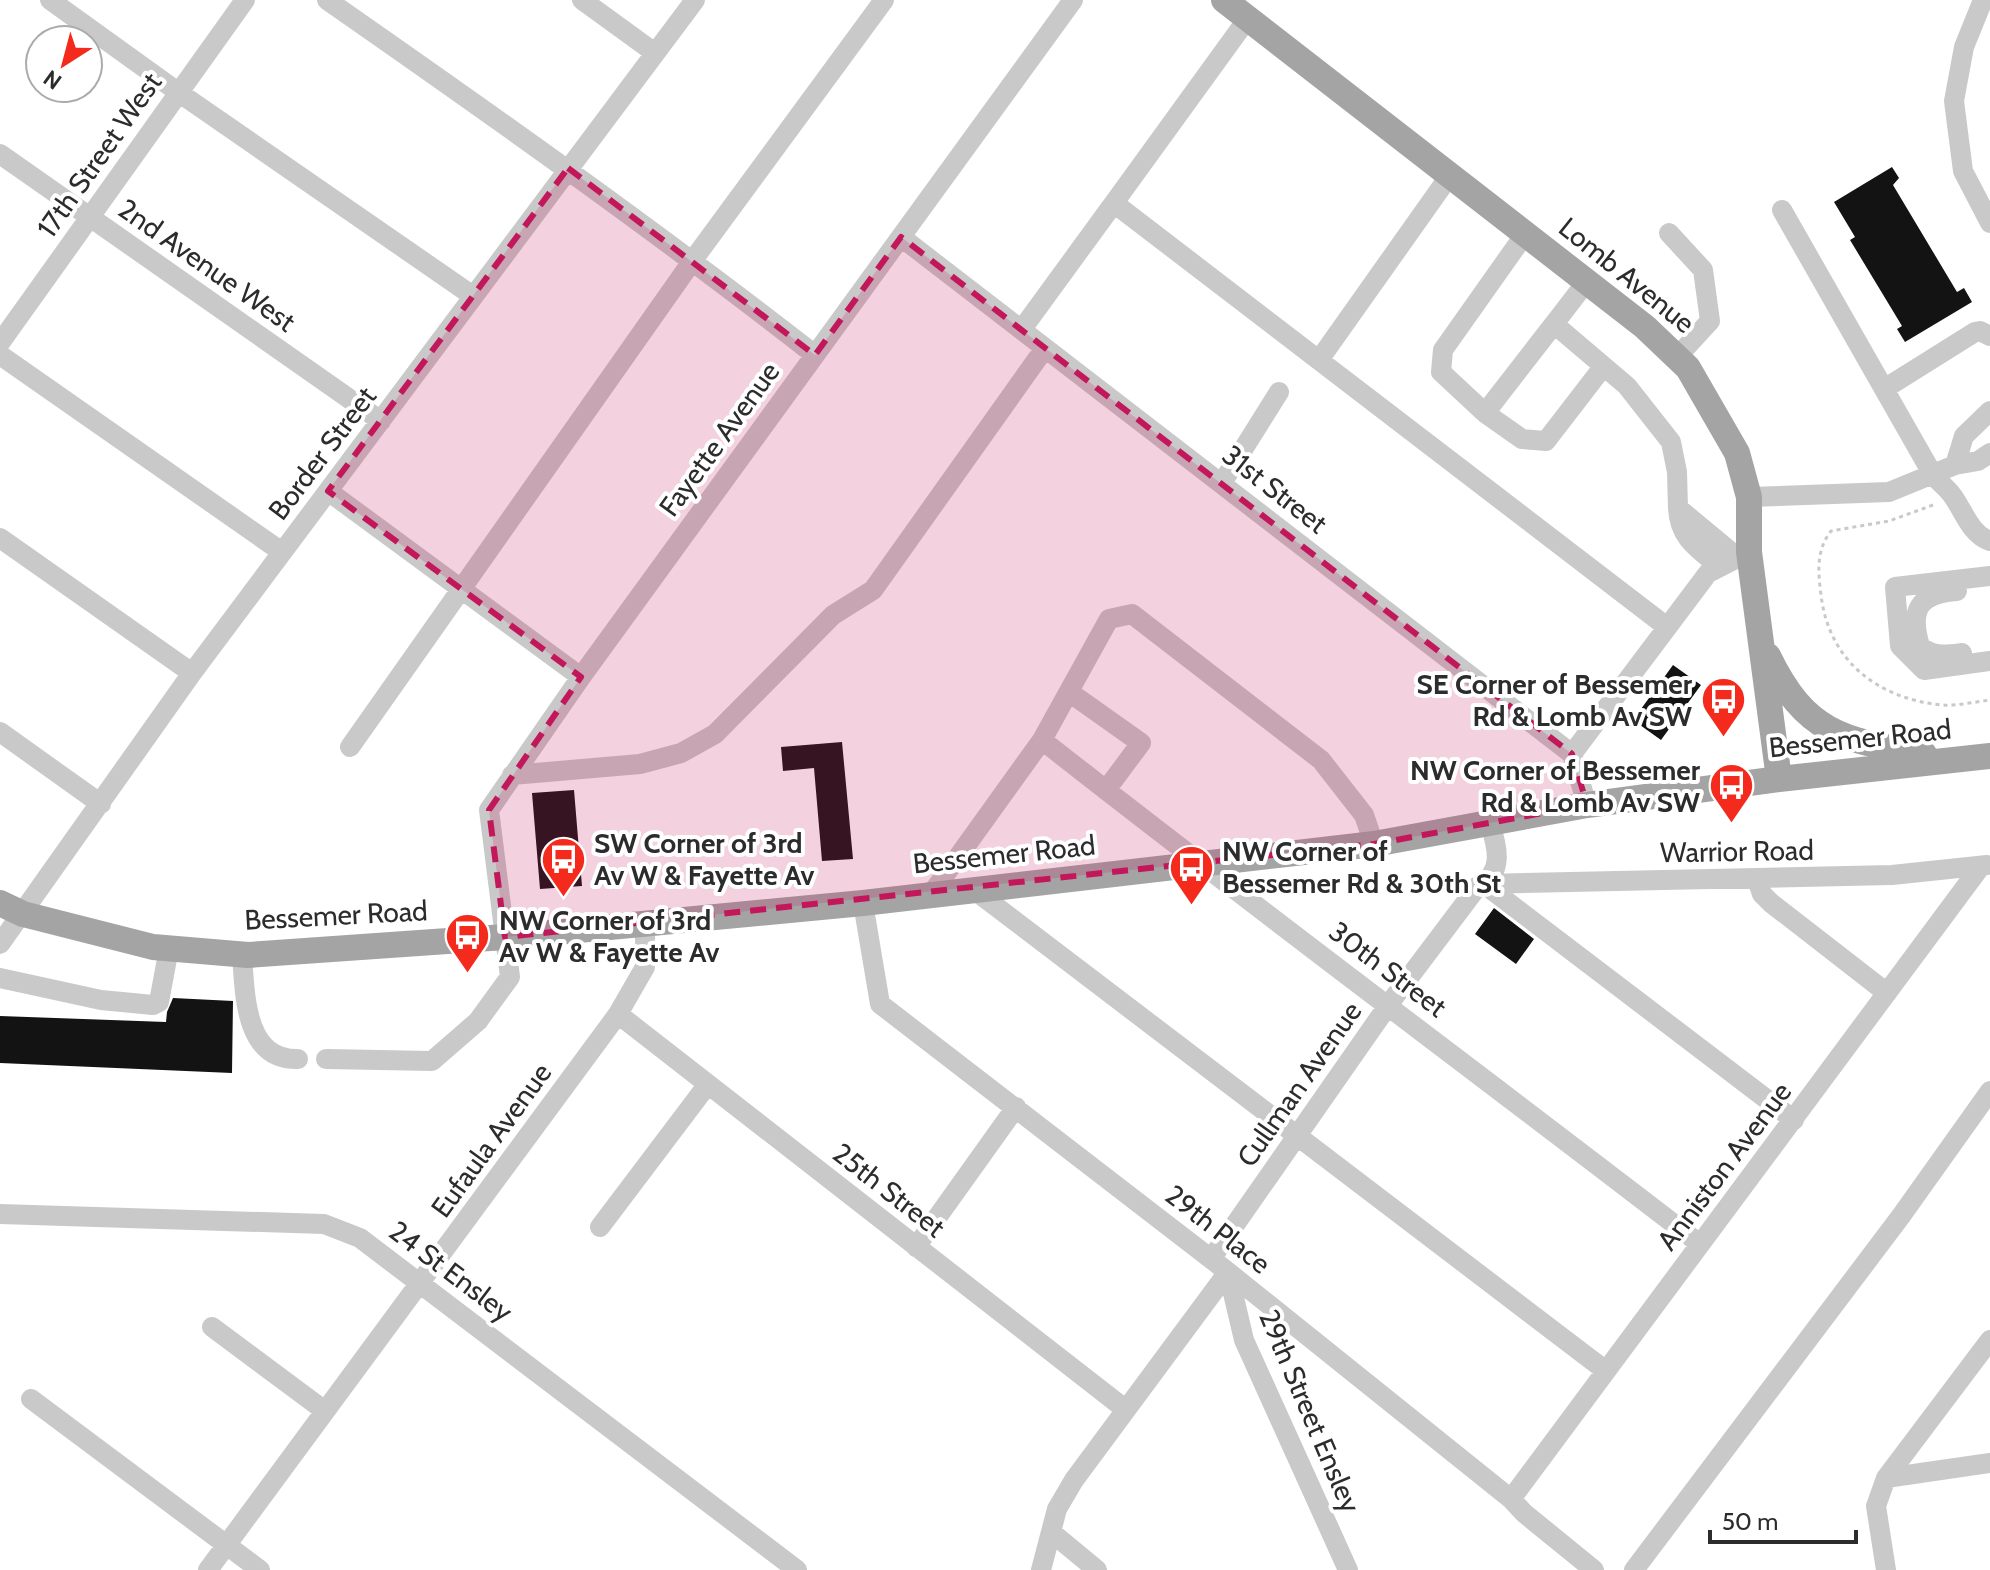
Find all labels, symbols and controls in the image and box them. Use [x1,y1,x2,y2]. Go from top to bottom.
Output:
north arrow [24,24,104,104]
text: N [38,64,67,95]
street label: 17th Street West [30,66,168,244]
street label: 2nd Avenue West [112,191,302,339]
street label: Lomb Avenue [1552,210,1702,340]
street label: Fayette Avenue [652,355,786,523]
street label: Border Street [261,380,383,526]
street label: 31st Street [1216,438,1334,540]
place label: SE Corner of Bessemer Rd & Lomb Av SW [1417,667,1693,733]
bus stop icon: SE Corner of Bessemer Rd & Lomb Av SW [1699,676,1747,739]
street label: Bessemer Road [1767,712,1953,764]
place label: NW Corner of Bessemer Rd & Lomb Av SW [1410,753,1701,819]
bus stop icon: NW Corner of Bessemer Rd & Lomb Av SW [1707,762,1755,825]
place label: SW Corner of 3rd Av W & Fayette Av [594,826,814,892]
street label: Bessemer Road [911,828,1097,880]
street label: Warrior Road [1660,833,1814,869]
place label: NW Corner of Bessemer Rd & 30th St [1222,834,1501,900]
bus stop icon: SW Corner of 3rd Av W & Fayette Av [539,835,587,898]
bus stop icon: NW Corner of Bessemer Rd & 30th St [1167,843,1215,906]
street label: Bessemer Road [244,893,428,937]
place label: NW Corner of 3rd Av W & Fayette Av [499,903,719,969]
bus stop icon: NW Corner of 3rd Av W & Fayette Av [444,912,492,975]
street label: 30th Street [1323,914,1453,1024]
street label: Cullman Avenue [1230,995,1368,1173]
street label: Eufaula Avenue [424,1056,558,1224]
street label: Anniston Avenue [1650,1075,1798,1257]
street label: 25th Street [826,1136,952,1244]
street label: 29th Place [1159,1177,1277,1281]
street label: 24 St Ensley [382,1213,520,1329]
street label: 29th Street Ensley [1252,1304,1368,1518]
scale bar [1710,1494,1856,1544]
text: 50 m [1722,1507,1778,1536]

